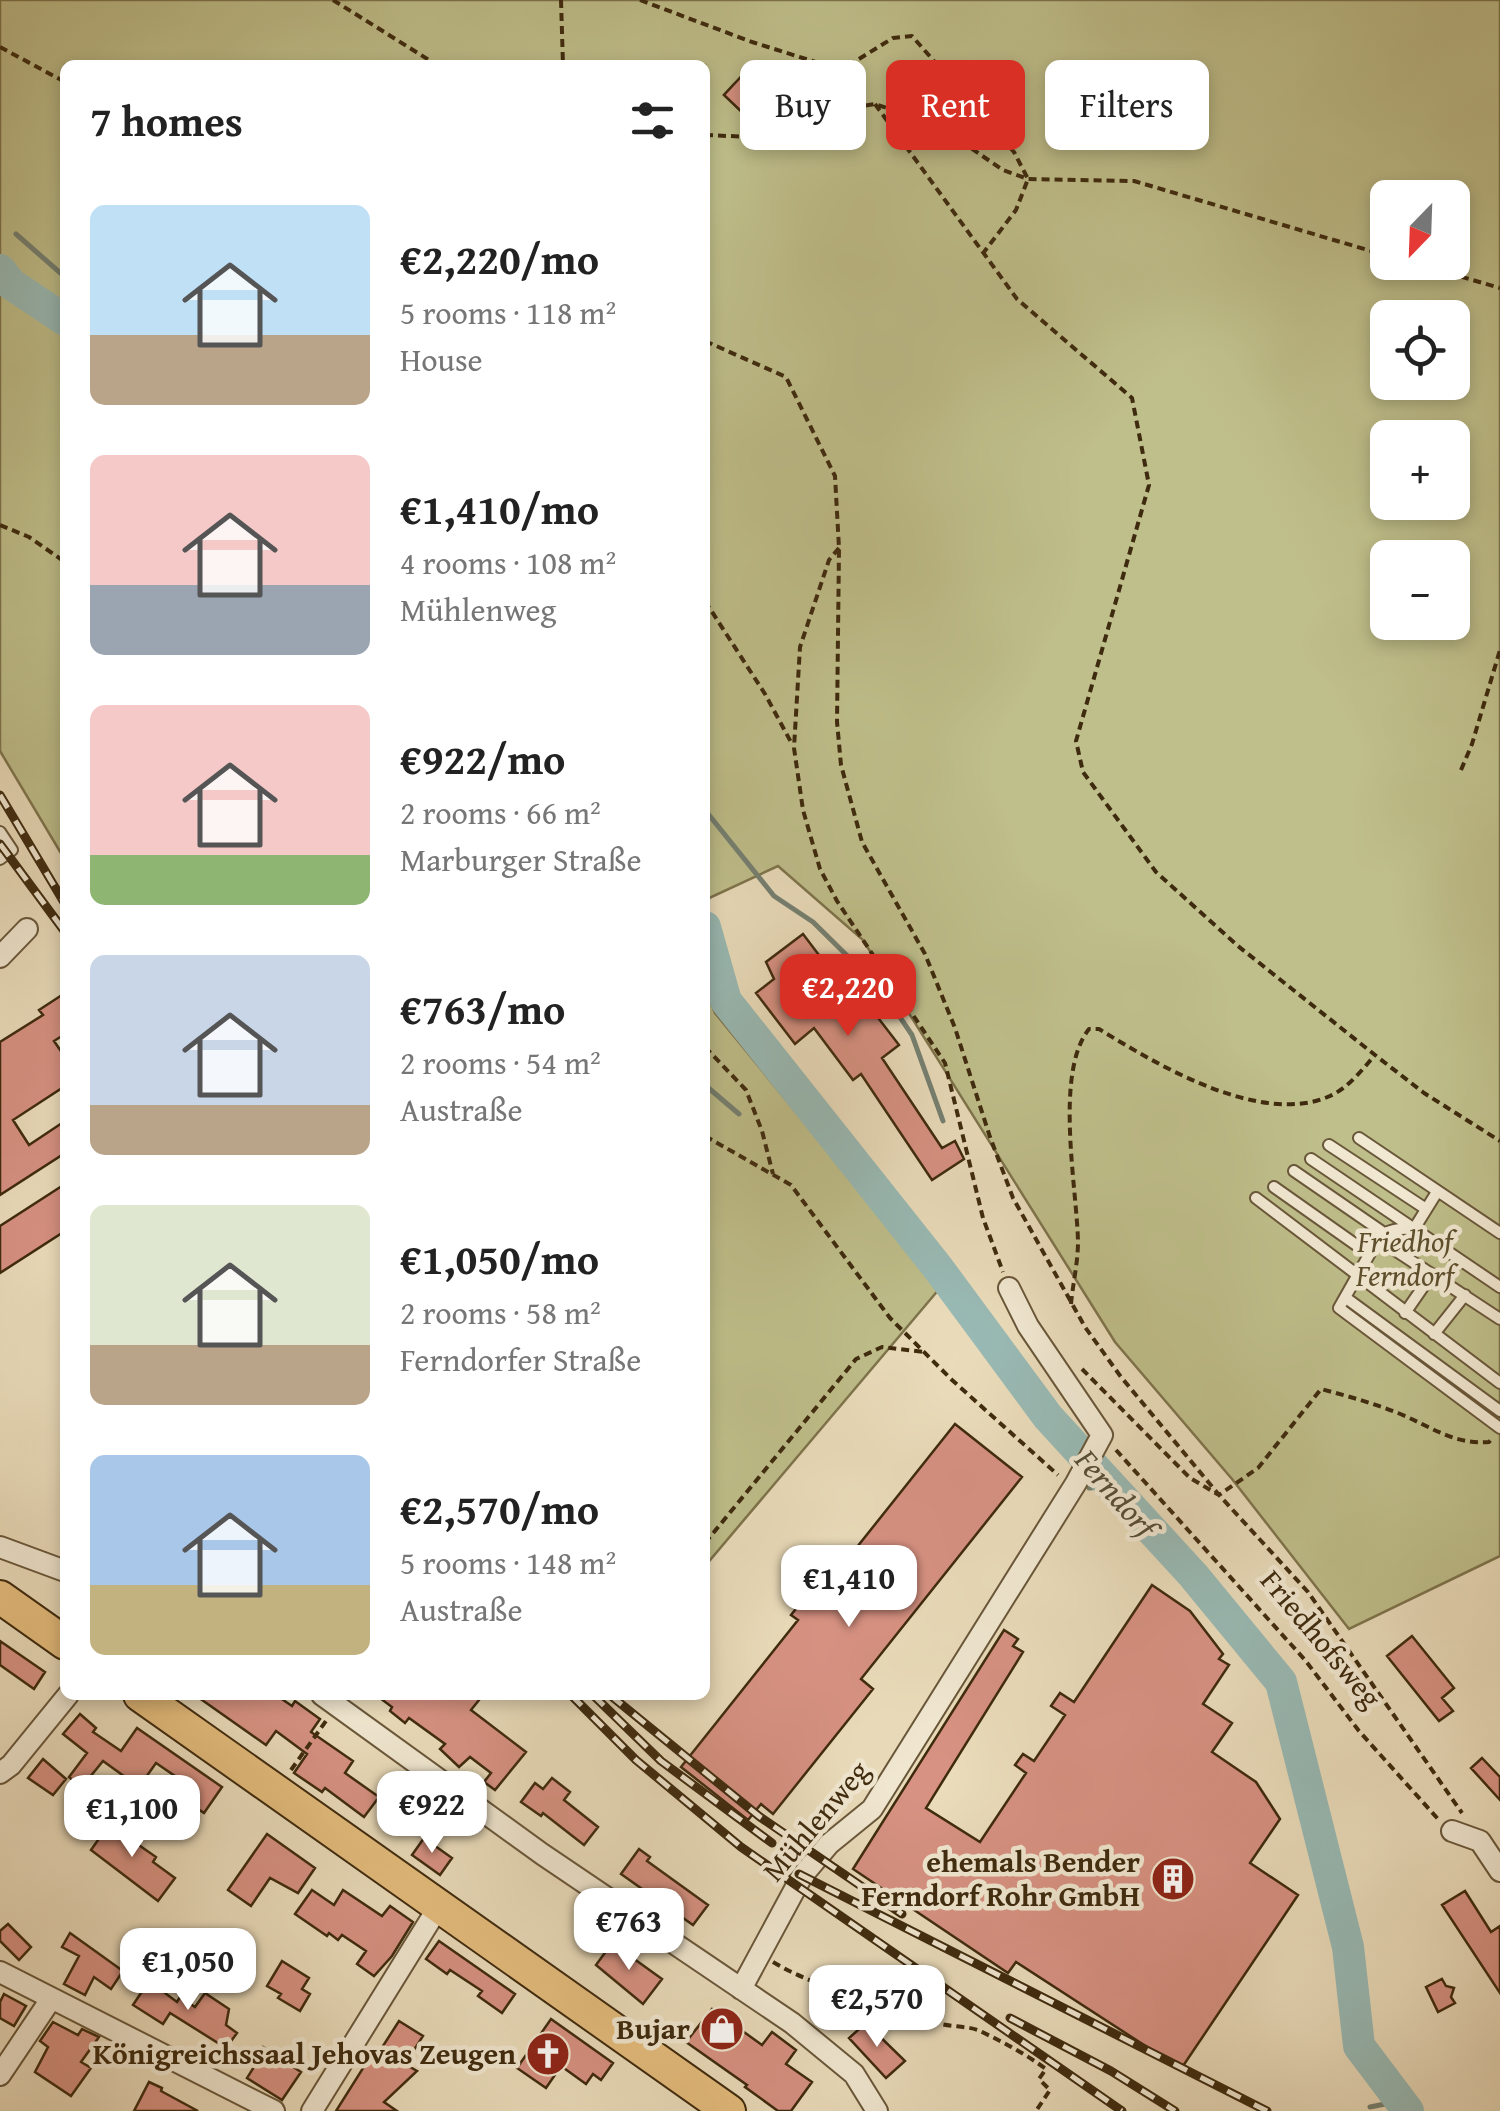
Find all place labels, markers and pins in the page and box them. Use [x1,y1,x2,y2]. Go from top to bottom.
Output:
pin: €2,220 [767,954,929,1039]
pin: €1,410 [768,1545,930,1630]
pin: €922 [373,1771,491,1856]
pin: €1,100 [51,1775,213,1860]
place label: ehemals Bender Ferndorf Rohr GmbH [862,1839,1140,1917]
building icon: ehemals Bender Ferndorf Rohr GmbH [1150,1856,1196,1902]
pin: €763 [570,1888,688,1973]
pin: €1,050 [107,1928,269,2013]
pin: €2,570 [796,1965,958,2050]
place label: Bujar [616,2006,690,2050]
shop icon: Bujar [699,2006,745,2052]
place label: Königreichssaal Jehovas Zeugen [93,2031,516,2075]
church icon: Königreichssaal Jehovas Zeugen [525,2031,571,2077]

